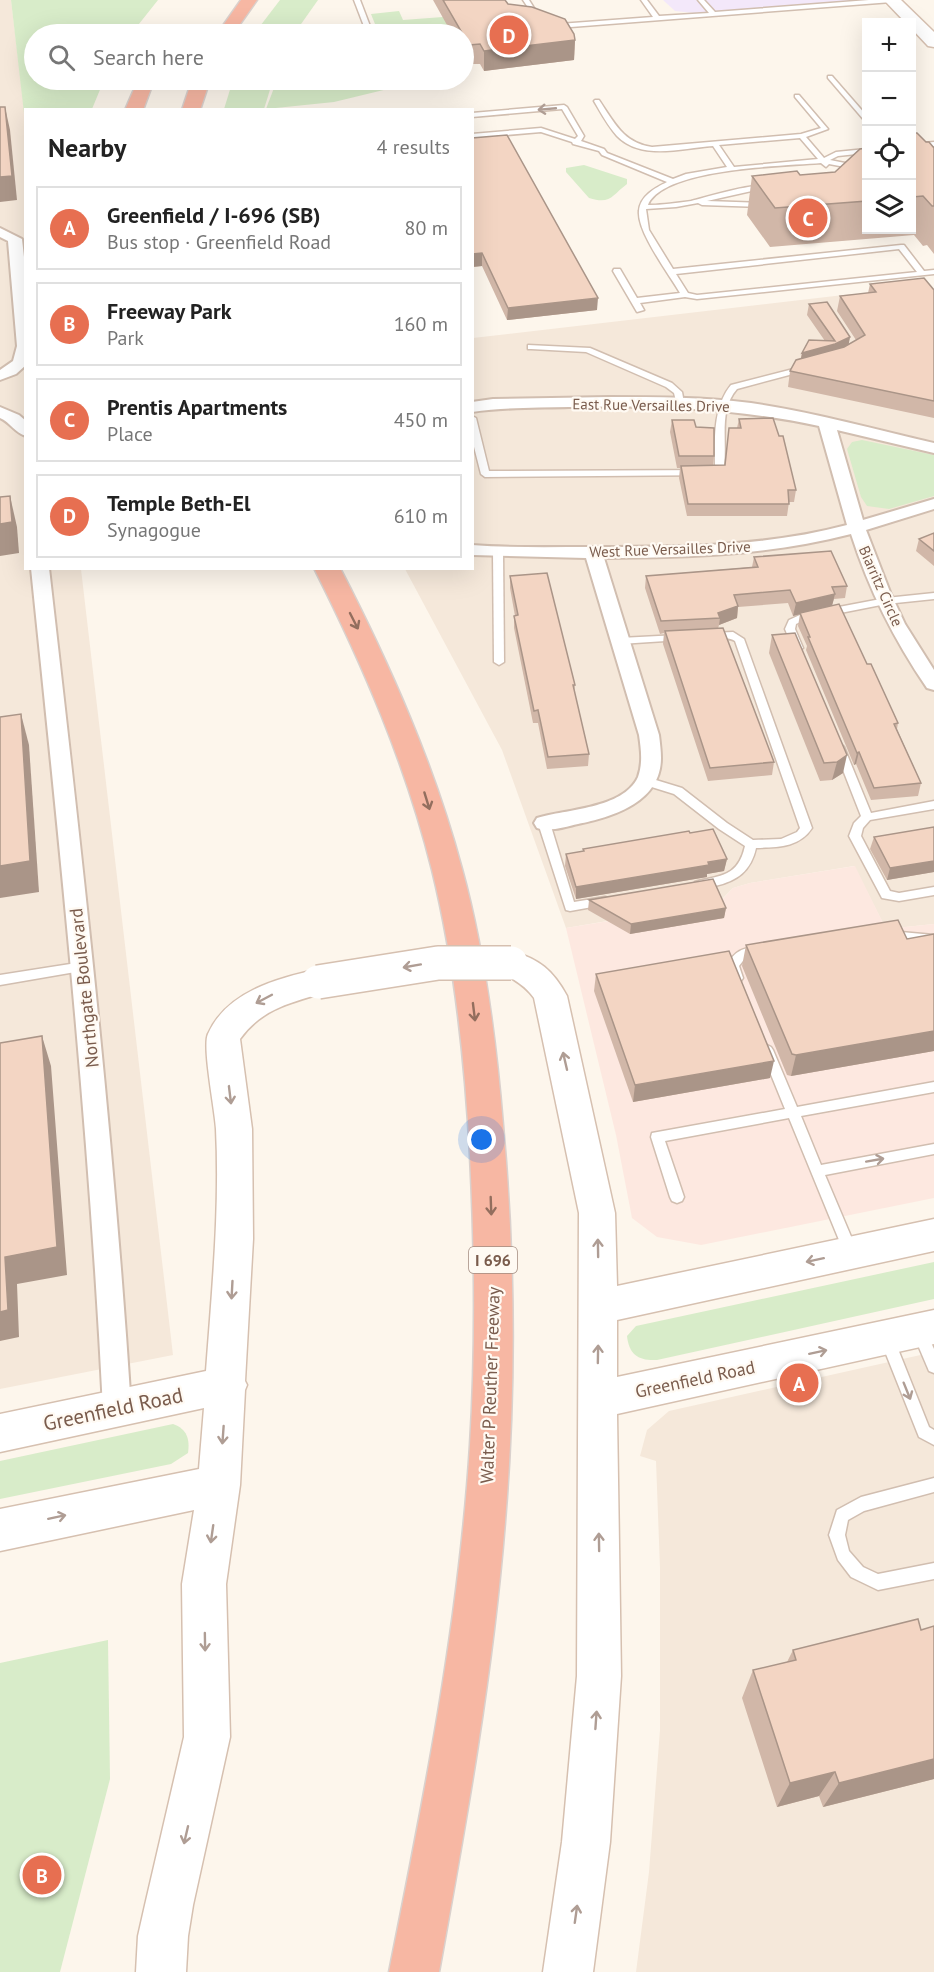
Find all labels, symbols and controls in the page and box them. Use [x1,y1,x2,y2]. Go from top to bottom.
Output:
pin: D [490,12,528,57]
map controls [862,18,916,234]
button: + [862,18,916,72]
search box [24,24,474,90]
icon: search [45,41,78,74]
text: Search here [93,43,204,71]
button: − [862,72,916,126]
one-way arrow [538,104,558,115]
button: locate [862,126,916,180]
text: Nearby [48,131,126,164]
text: 4 results [377,134,450,160]
button: layers [862,180,916,234]
pin: C [788,196,828,240]
text: Greenfield / I-696 (SB) [107,201,320,229]
text: A [63,215,76,241]
text: 80 m [405,215,448,241]
text: Bus stop · Greenfield Road [107,229,331,255]
text: Freeway Park [107,297,231,325]
text: B [64,311,75,337]
text: 160 m [394,311,448,337]
text: Park [107,325,144,351]
text: Prentis Apartments [107,393,287,421]
street label: East Rue Versailles Drive [572,394,730,416]
text: C [64,407,75,433]
text: 450 m [394,407,448,433]
text: Place [107,421,153,447]
text: Temple Beth-El [107,489,250,517]
text: D [63,503,76,529]
text: 610 m [394,503,448,529]
text: Synagogue [107,517,201,543]
street label: West Rue Versailles Drive [589,537,751,561]
street label: Biarritz Circle [855,543,907,629]
one-way arrow [349,611,360,629]
one-way arrow [422,791,433,810]
street label: Northgate Boulevard [64,907,104,1069]
one-way arrow [402,961,422,972]
one-way arrow [255,993,273,1005]
one-way arrow [469,1001,480,1021]
one-way arrow [558,1052,570,1071]
one-way arrow [225,1085,236,1104]
your location [467,1125,496,1154]
one-way arrow [865,1154,884,1165]
one-way arrow [485,1195,496,1215]
one-way arrow [592,1239,604,1259]
road number: I 696 [469,1247,517,1273]
one-way arrow [806,1255,825,1266]
one-way arrow [227,1279,238,1299]
street label: Walter P Reuther Freeway [475,1286,505,1484]
one-way arrow [592,1344,603,1364]
one-way arrow [808,1346,827,1357]
street label: Greenfield Road [633,1355,757,1403]
pin: A [780,1360,818,1406]
street label: Greenfield Road [41,1381,185,1437]
one-way arrow [902,1381,913,1400]
one-way arrow [217,1425,228,1445]
one-way arrow [47,1511,66,1523]
one-way arrow [206,1524,217,1544]
one-way arrow [593,1532,605,1552]
one-way arrow [199,1632,211,1652]
one-way arrow [591,1711,602,1731]
one-way arrow [179,1825,191,1844]
pin: B [22,1852,62,1898]
one-way arrow [571,1905,582,1924]

